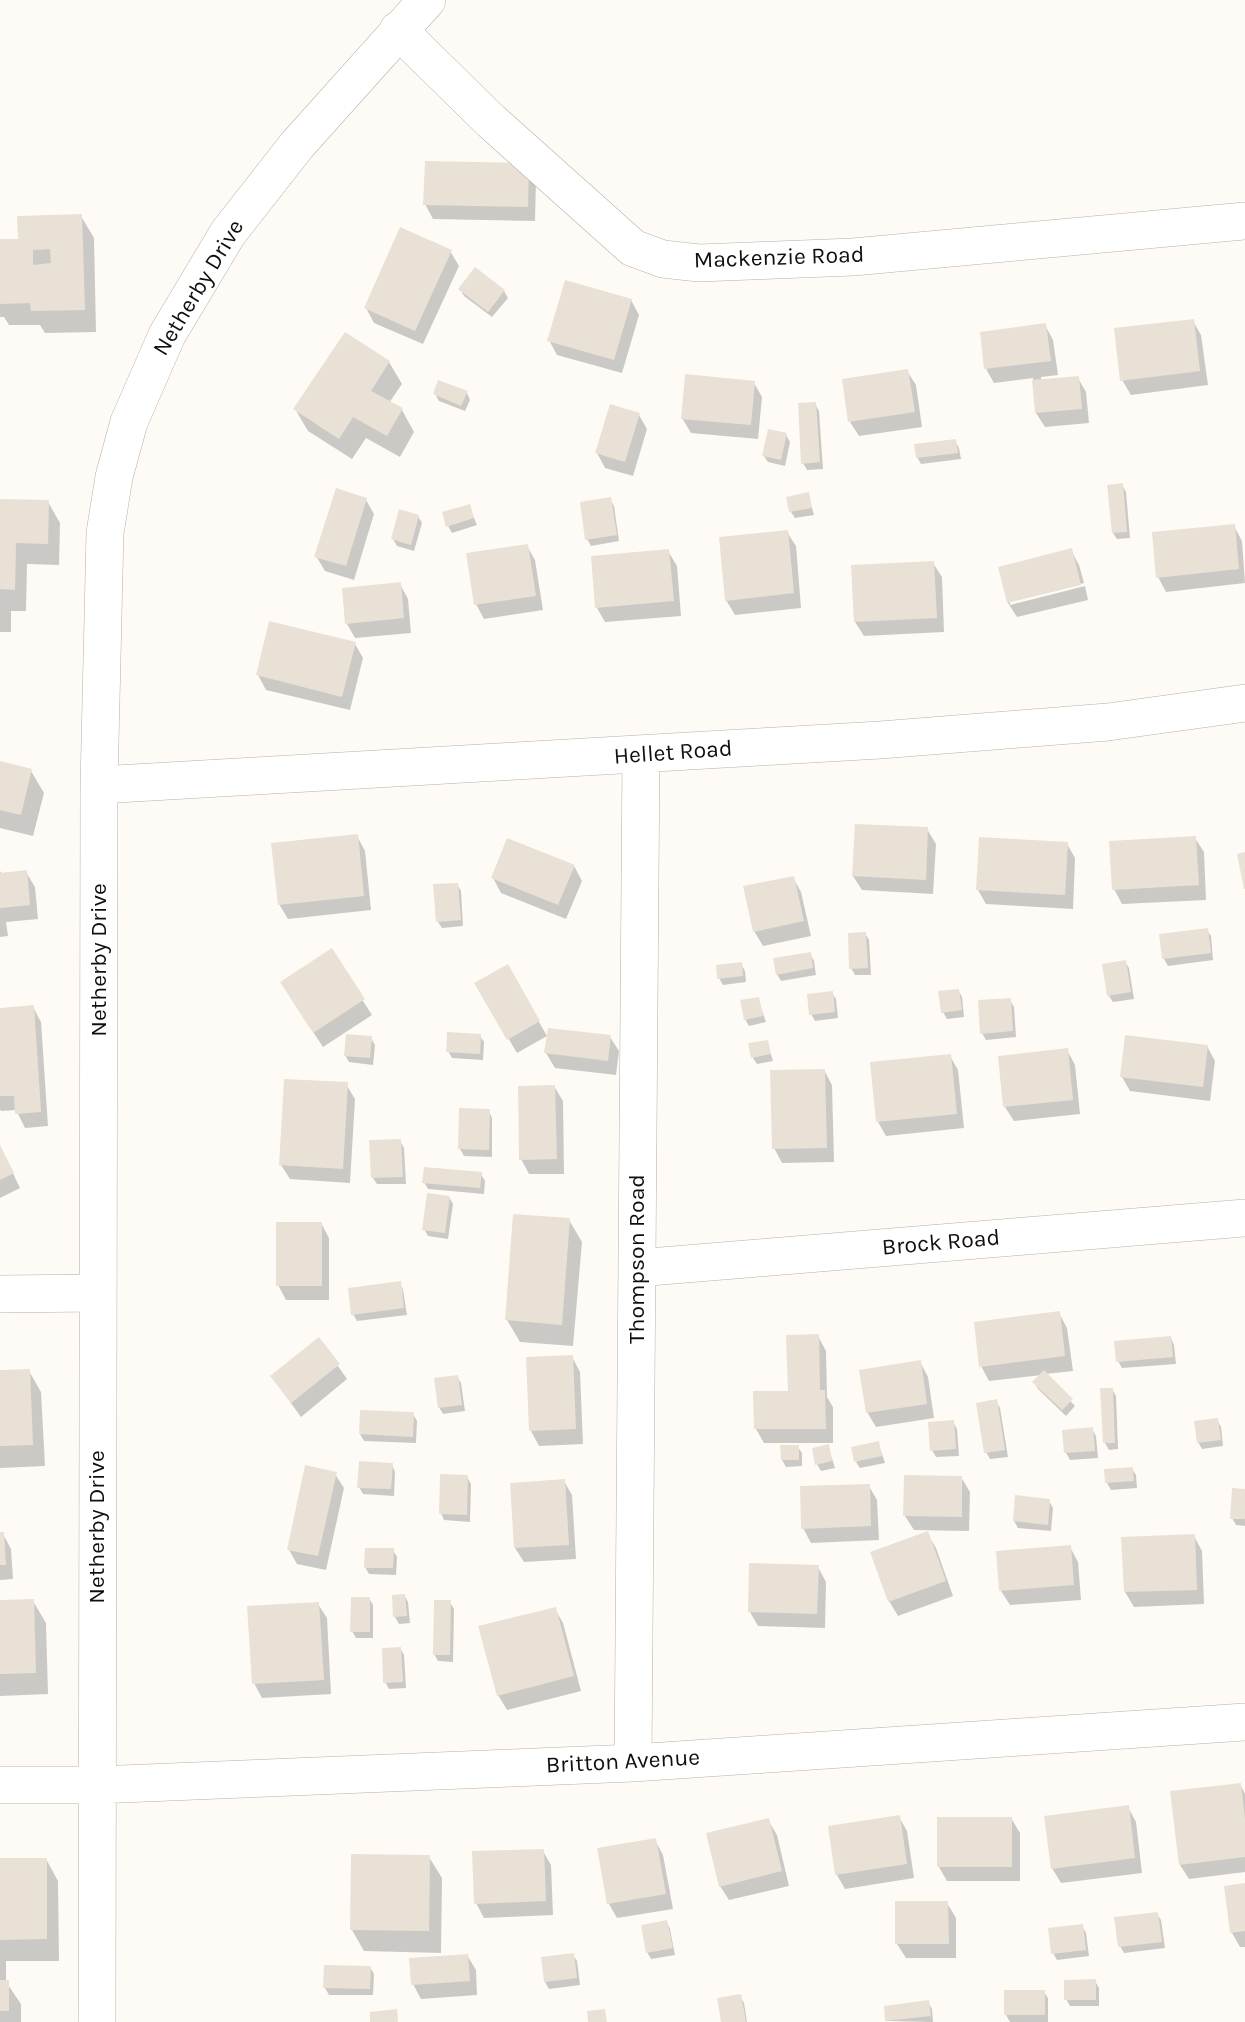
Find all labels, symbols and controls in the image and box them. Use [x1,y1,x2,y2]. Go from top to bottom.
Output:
street label: Netherby Drive [148,215,250,361]
street label: Mackenzie Road [693,241,865,275]
street label: Hellet Road [613,735,733,771]
street label: Netherby Drive [85,883,113,1037]
street label: Thompson Road [623,1174,651,1344]
street label: Brock Road [881,1224,1001,1262]
street label: Netherby Drive [83,1450,111,1604]
street label: Britton Avenue [545,1744,701,1780]

